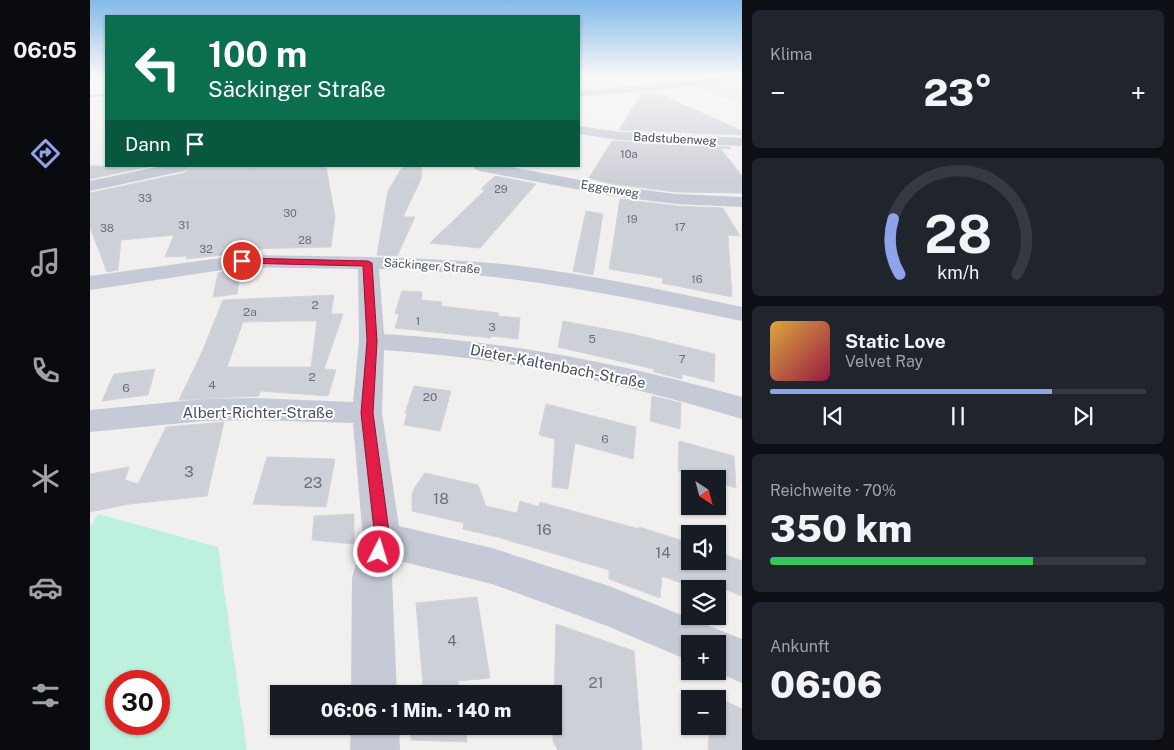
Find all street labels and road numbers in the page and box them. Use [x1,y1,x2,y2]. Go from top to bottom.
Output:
street label: Badstubenweg [633,130,717,148]
street label: Eggenweg [580,177,640,201]
street label: Säckinger Straße [383,256,481,276]
street label: Dieter-Kaltenbach-Straße [469,341,647,391]
street label: Albert-Richter-Straße [183,404,333,421]

